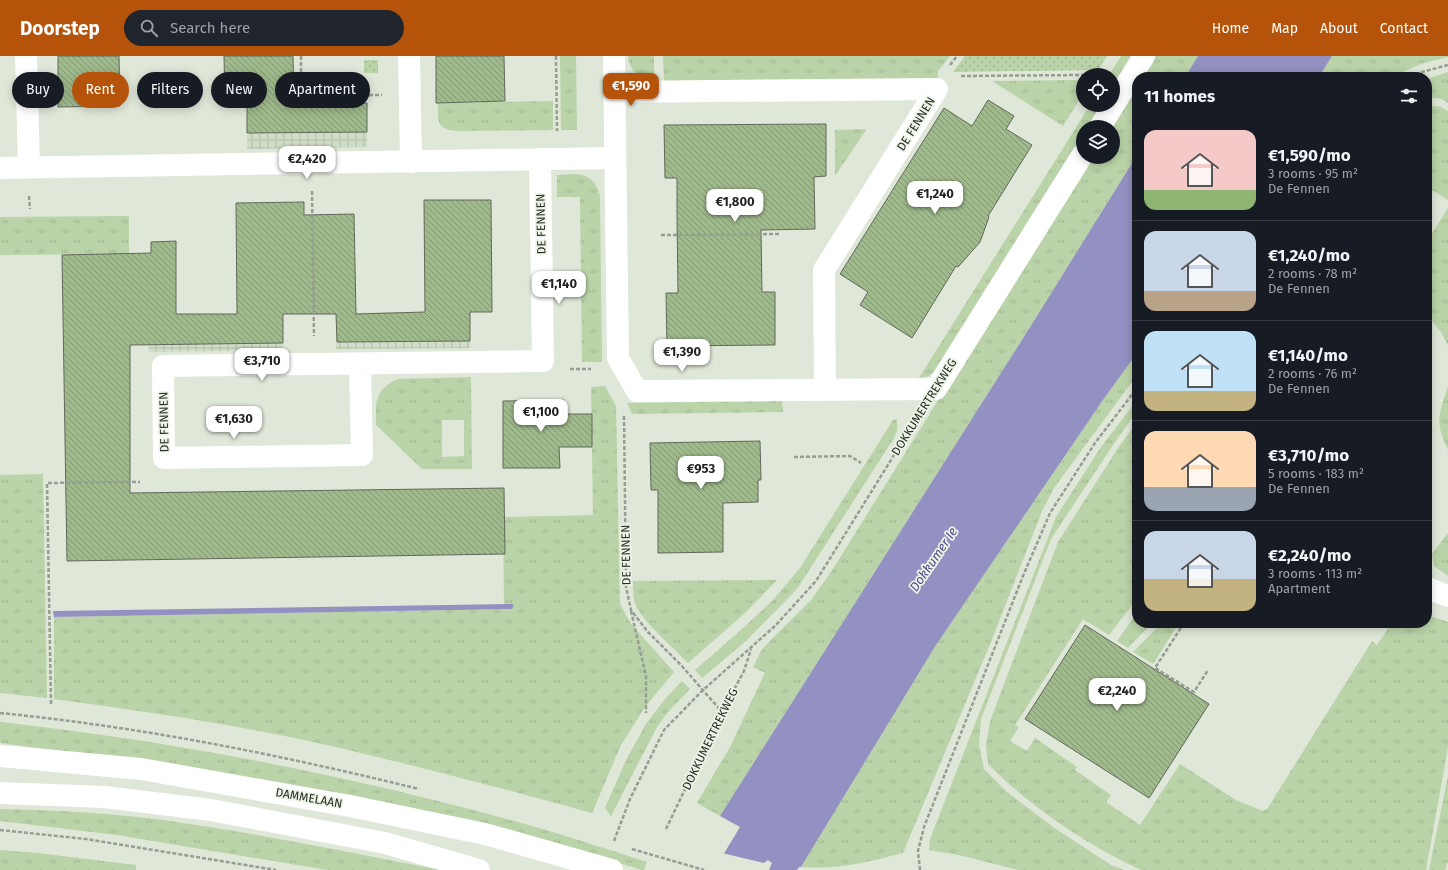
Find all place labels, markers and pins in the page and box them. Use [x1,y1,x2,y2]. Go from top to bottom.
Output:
pin: €1,590 [598,73,664,107]
pin: €2,420 [274,146,340,180]
pin: €1,240 [902,181,968,215]
pin: €1,800 [702,189,768,223]
pin: €1,140 [526,271,592,305]
pin: €1,390 [649,339,715,373]
pin: €3,710 [229,348,295,382]
pin: €1,100 [508,399,574,433]
pin: €1,630 [201,406,267,440]
pin: €953 [677,456,725,490]
pin: €2,240 [1084,678,1150,712]

